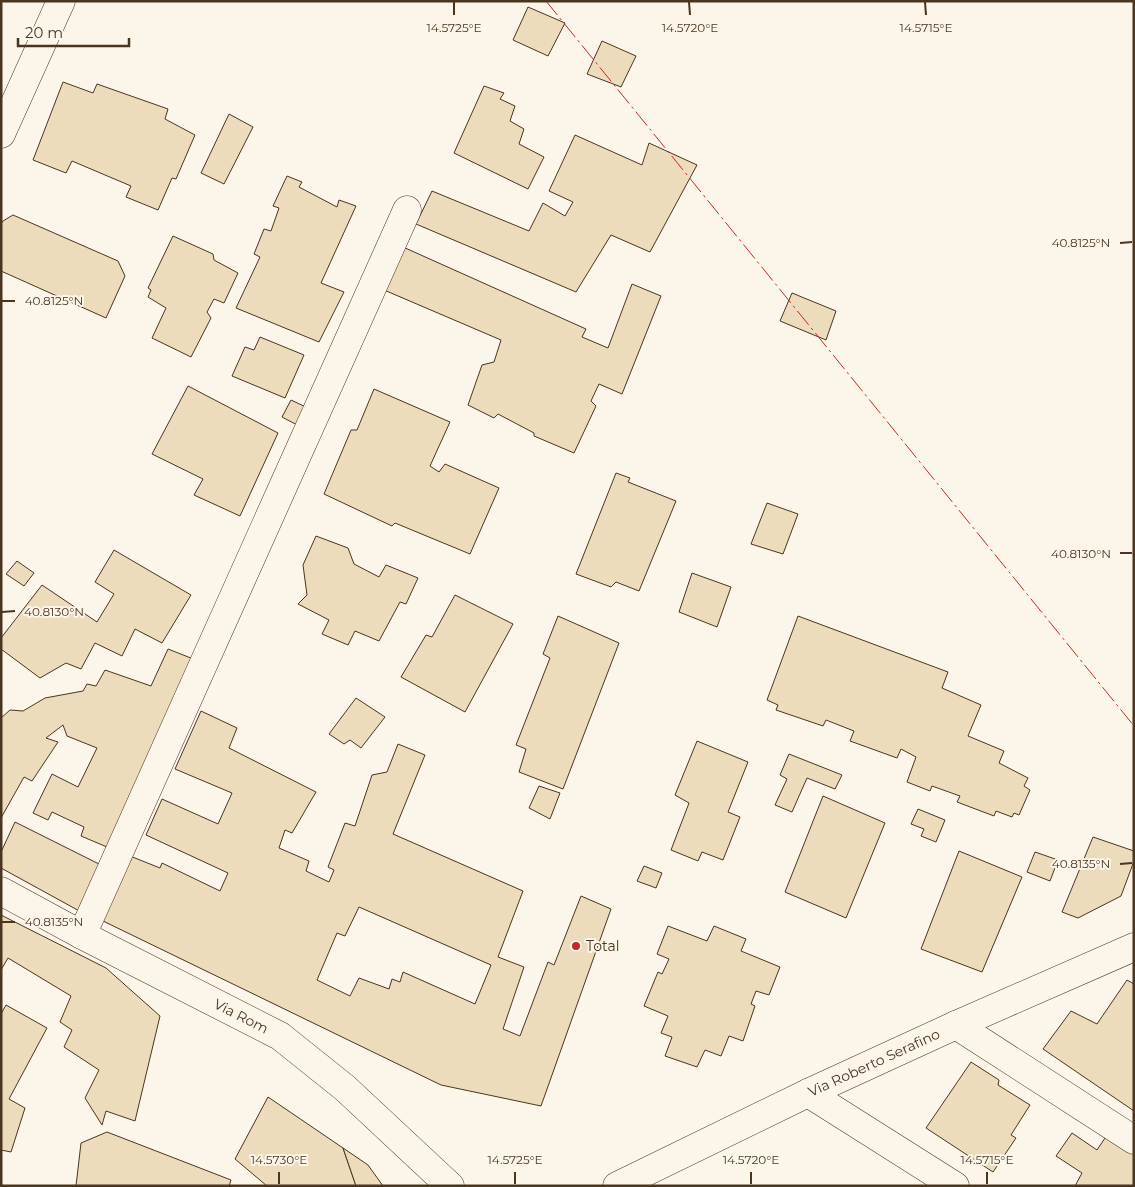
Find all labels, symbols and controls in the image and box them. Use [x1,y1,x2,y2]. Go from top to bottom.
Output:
scale bar [18,15,129,47]
text: 14.5725°E [426,20,482,35]
text: 14.5720°E [662,20,718,35]
text: 14.5715°E [900,20,952,35]
text: 20 m [25,23,63,42]
text: 40.8125°N [1052,235,1110,250]
text: 40.8125°N [25,293,83,308]
text: 40.8130°N [1051,546,1111,561]
text: 40.8130°N [24,604,84,619]
text: 40.8135°N [1052,856,1110,871]
text: 40.8135°N [25,914,83,929]
place label: Total [586,937,619,955]
marker: Total [570,940,582,952]
street label: Via Rom [211,995,272,1038]
street label: Via Roberto Serafino [805,1025,943,1101]
text: 14.5730°E [251,1152,307,1167]
text: 14.5725°E [487,1152,543,1167]
text: 14.5720°E [723,1152,779,1167]
text: 14.5715°E [961,1152,1013,1167]

